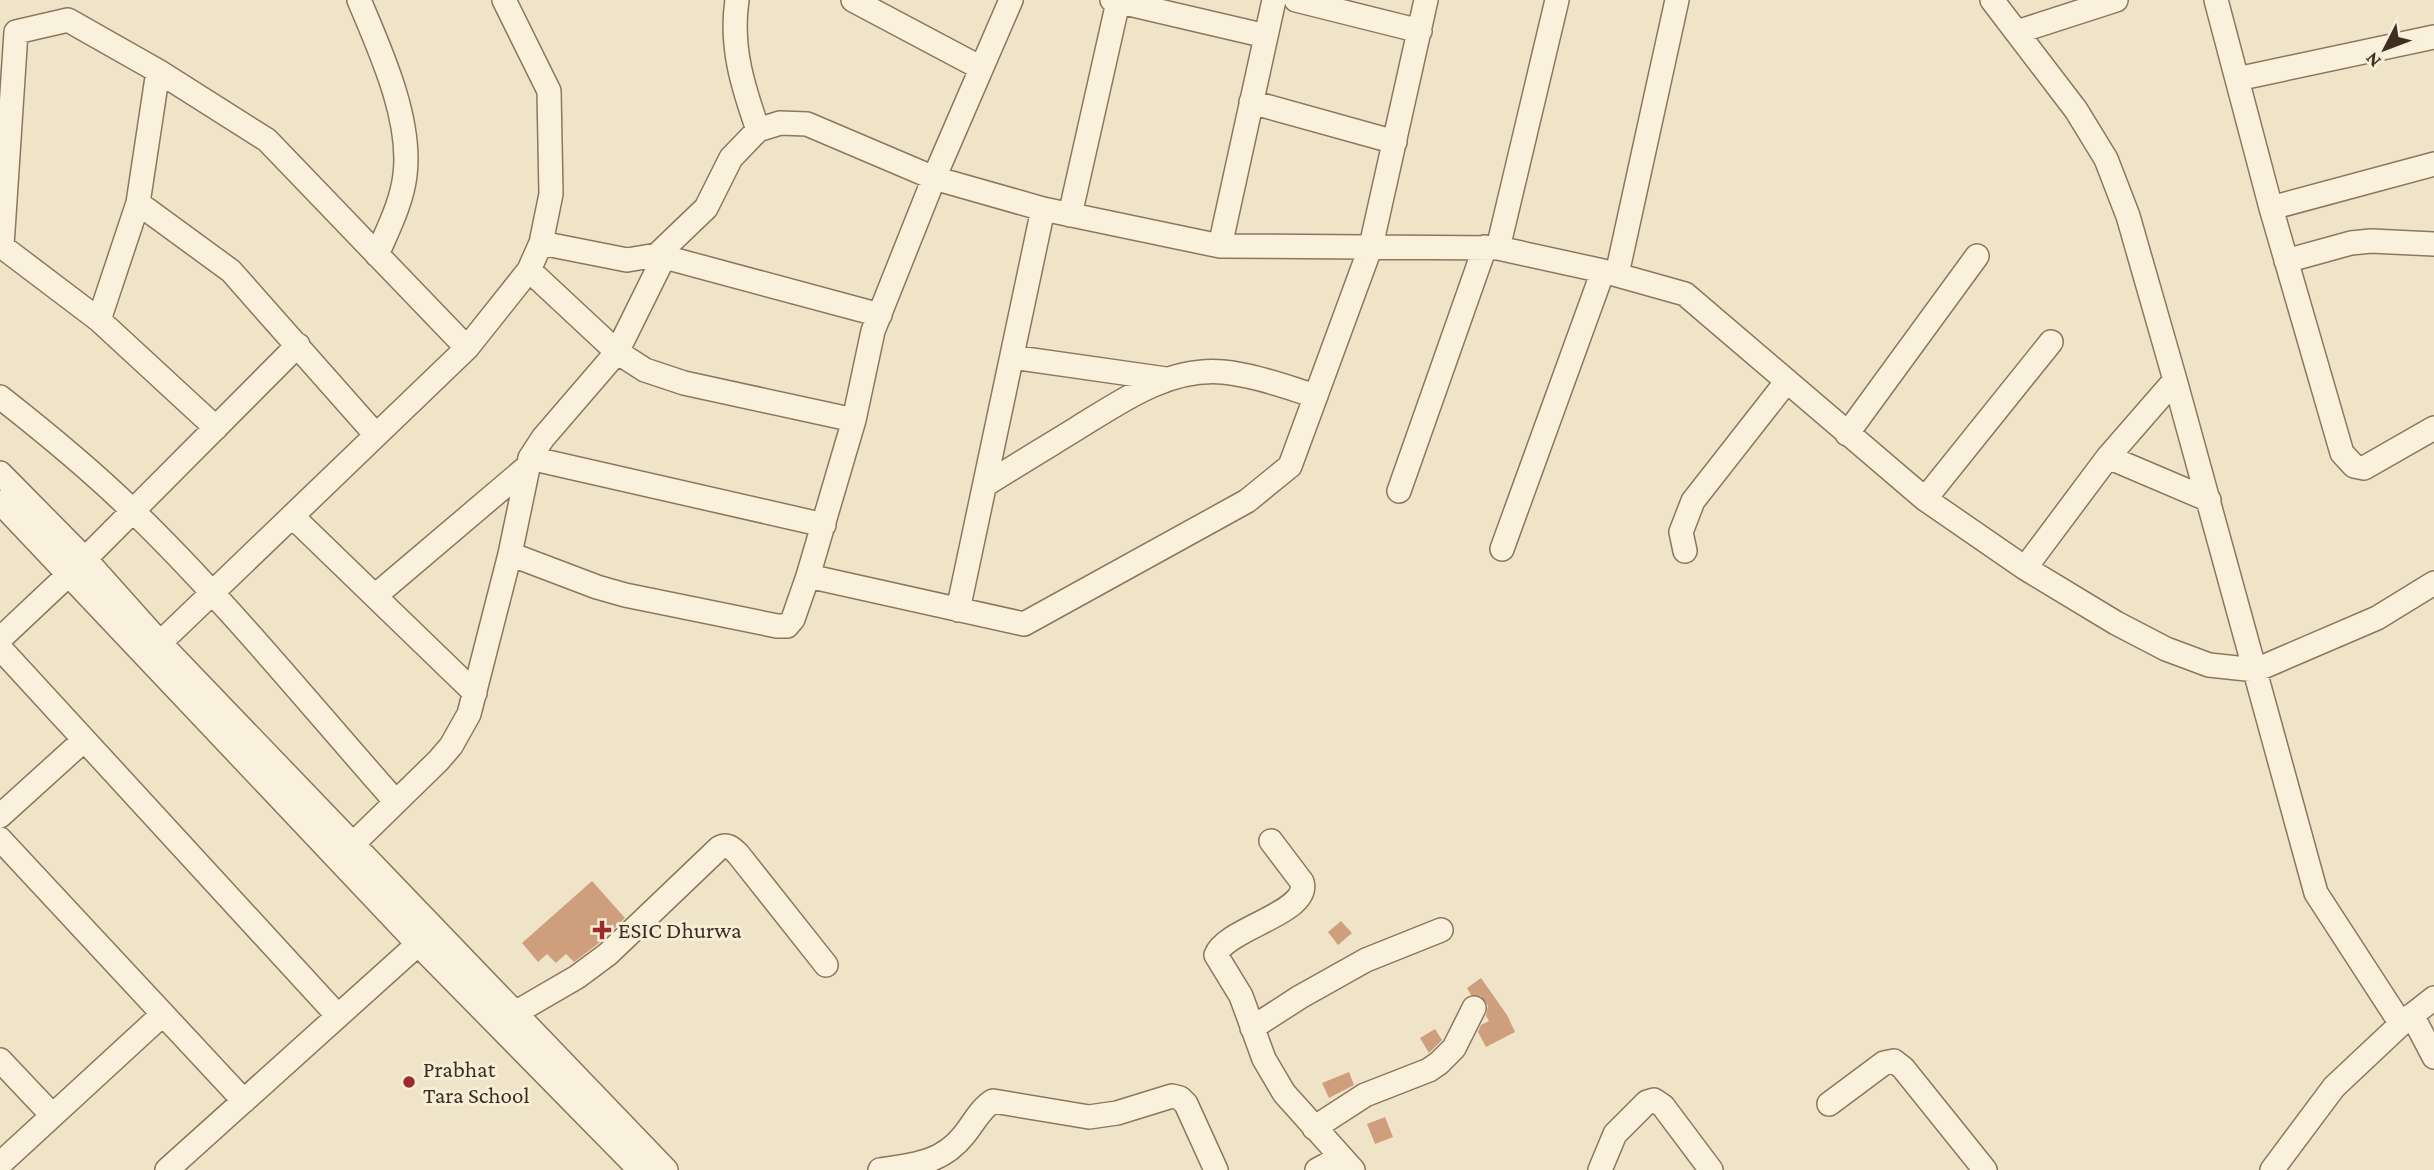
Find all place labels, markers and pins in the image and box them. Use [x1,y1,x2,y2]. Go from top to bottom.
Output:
place label: ESIC Dhurwa [618,917,742,943]
marker: ESIC Dhurwa [592,920,612,940]
place label: Prabhat Tara School [423,1056,529,1108]
marker: Prabhat Tara School [401,1074,417,1090]

